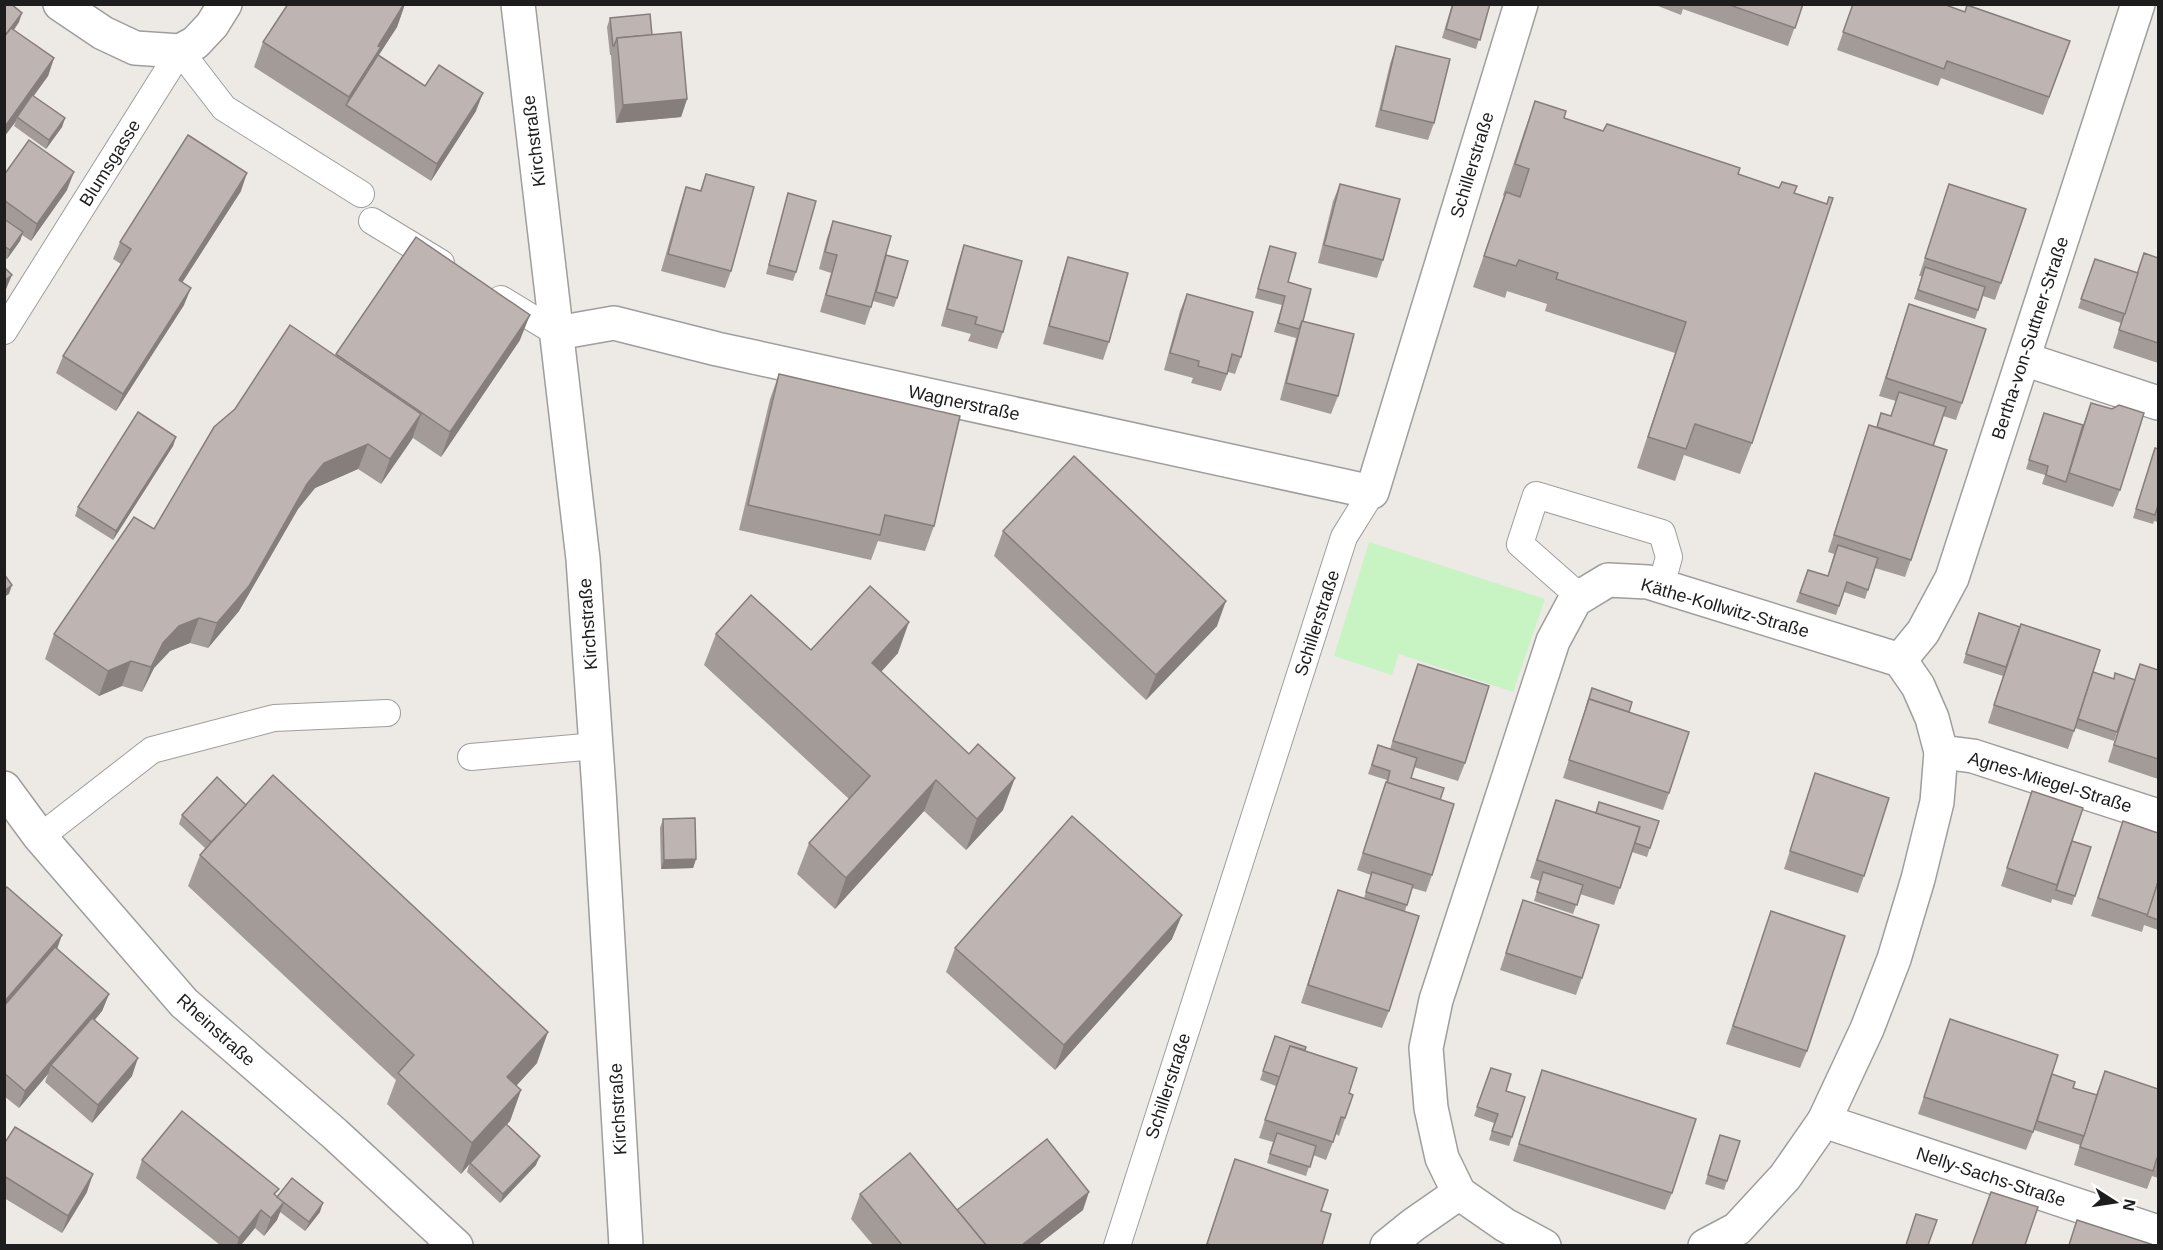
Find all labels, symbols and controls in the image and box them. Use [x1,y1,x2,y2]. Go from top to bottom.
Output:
street label: Kirchstraße [518,94,550,188]
street label: Schillerstraße [1446,109,1498,221]
street label: Blumsgasse [76,116,144,210]
street label: Bertha-von-Suttner-Straße [1988,234,2072,442]
street label: Wagnerstraße [906,381,1022,425]
street label: Schillerstraße [1290,568,1344,678]
street label: Käthe-Kollwitz-Straße [1639,574,1811,642]
street label: Kirchstraße [575,577,601,671]
street label: Agnes-Miegel-Straße [1966,748,2134,816]
street label: Rheinstraße [173,990,259,1070]
street label: Schillerstraße [1141,1031,1195,1141]
street label: Kirchstraße [606,1063,630,1155]
street label: Nelly-Sachs-Straße [1914,1143,2068,1211]
north arrow [2085,1172,2145,1232]
text: N [2120,1198,2139,1212]

